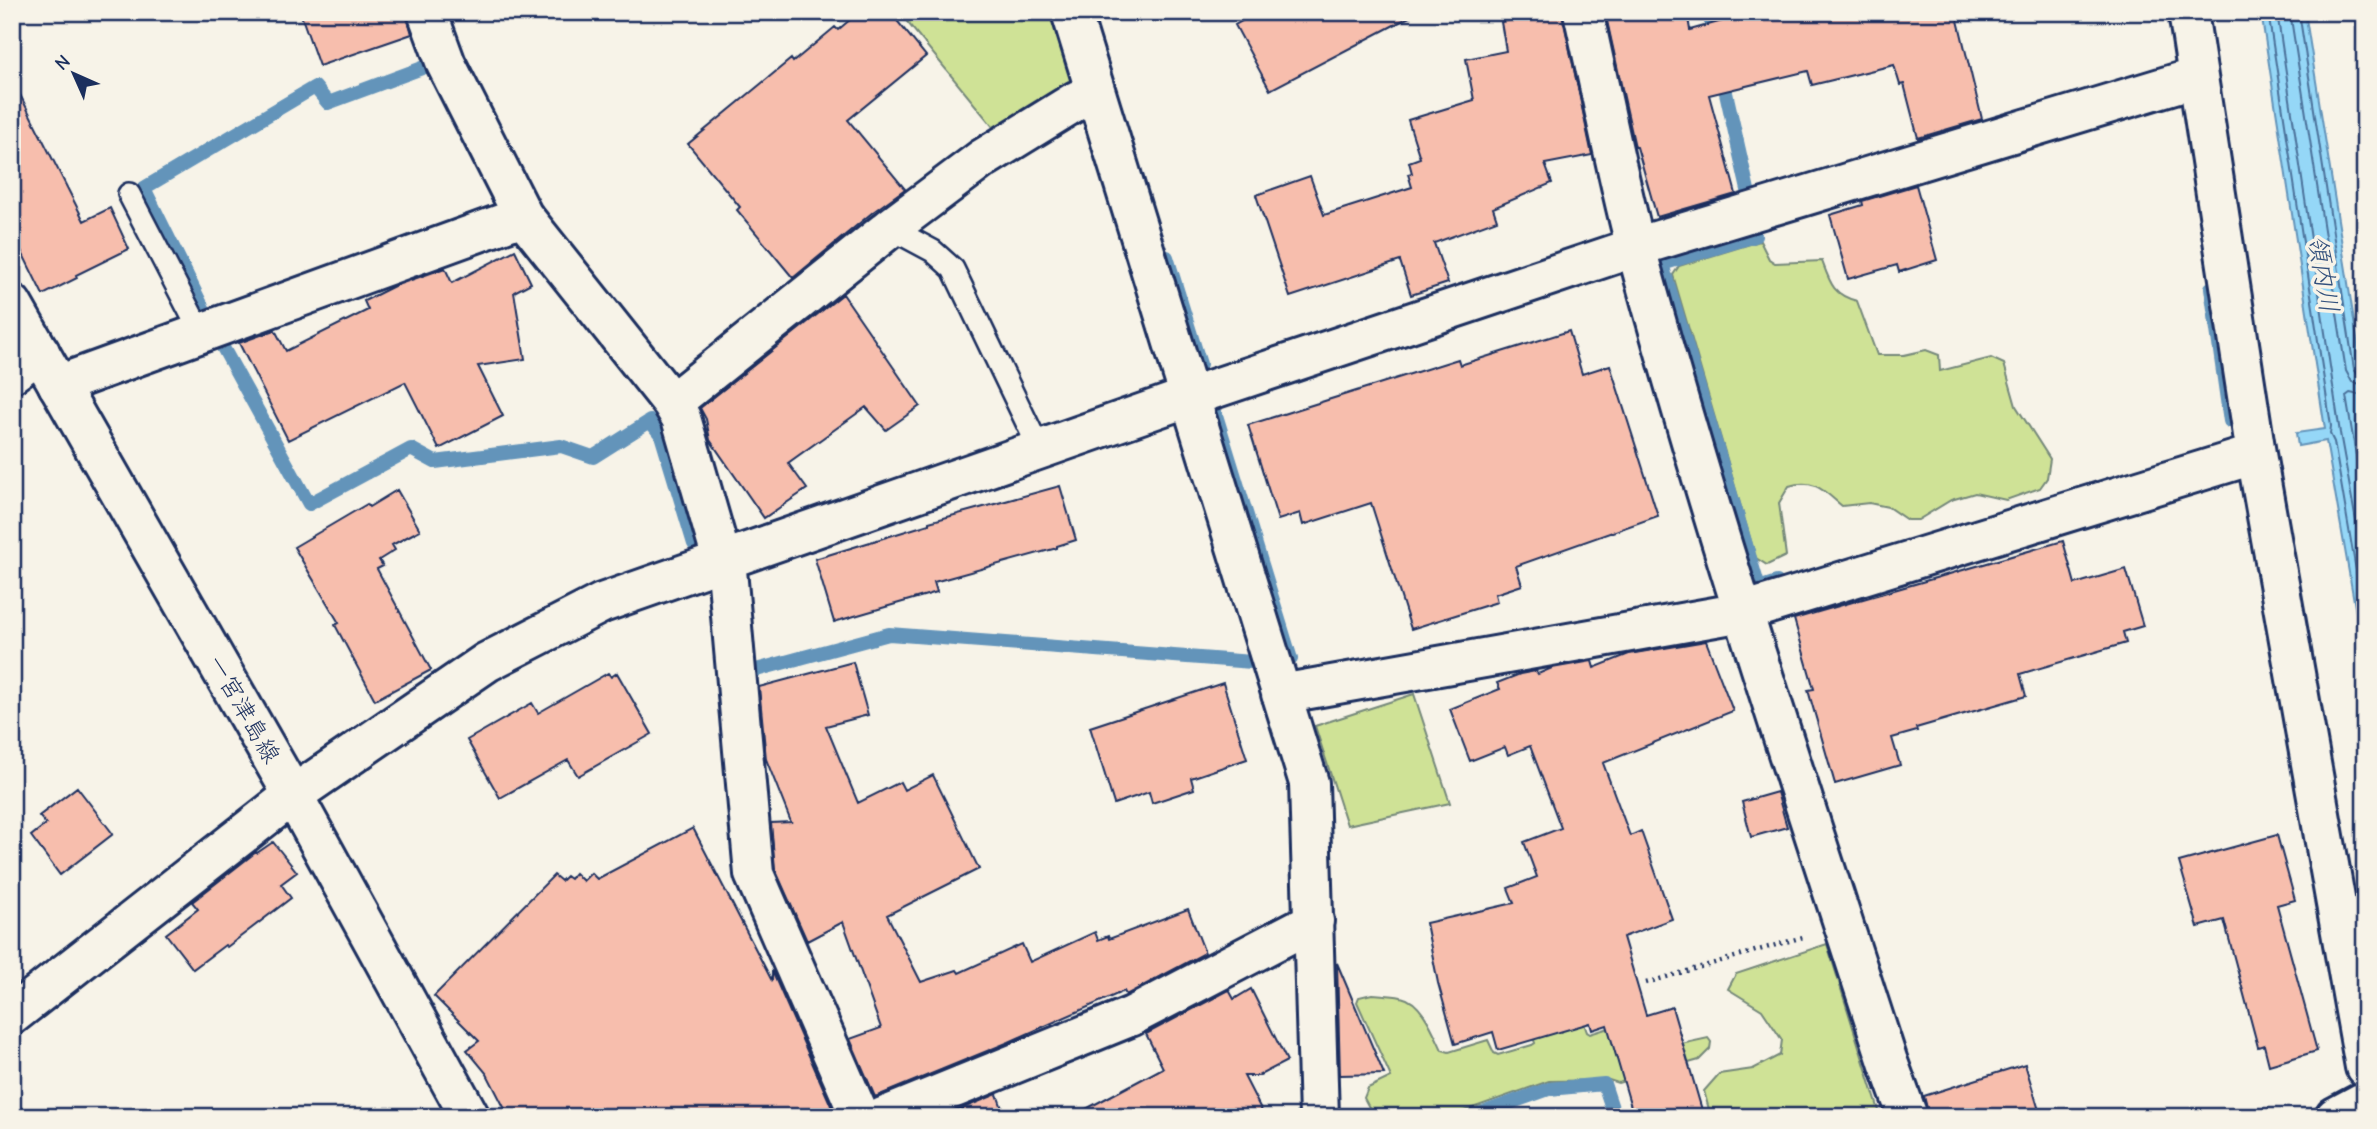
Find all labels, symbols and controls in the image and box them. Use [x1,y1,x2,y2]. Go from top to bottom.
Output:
north arrow [38,38,108,108]
text: N [51,51,75,75]
water label: 領内川 [2302,233,2344,315]
street label: 一宮津島線 [202,650,286,768]

